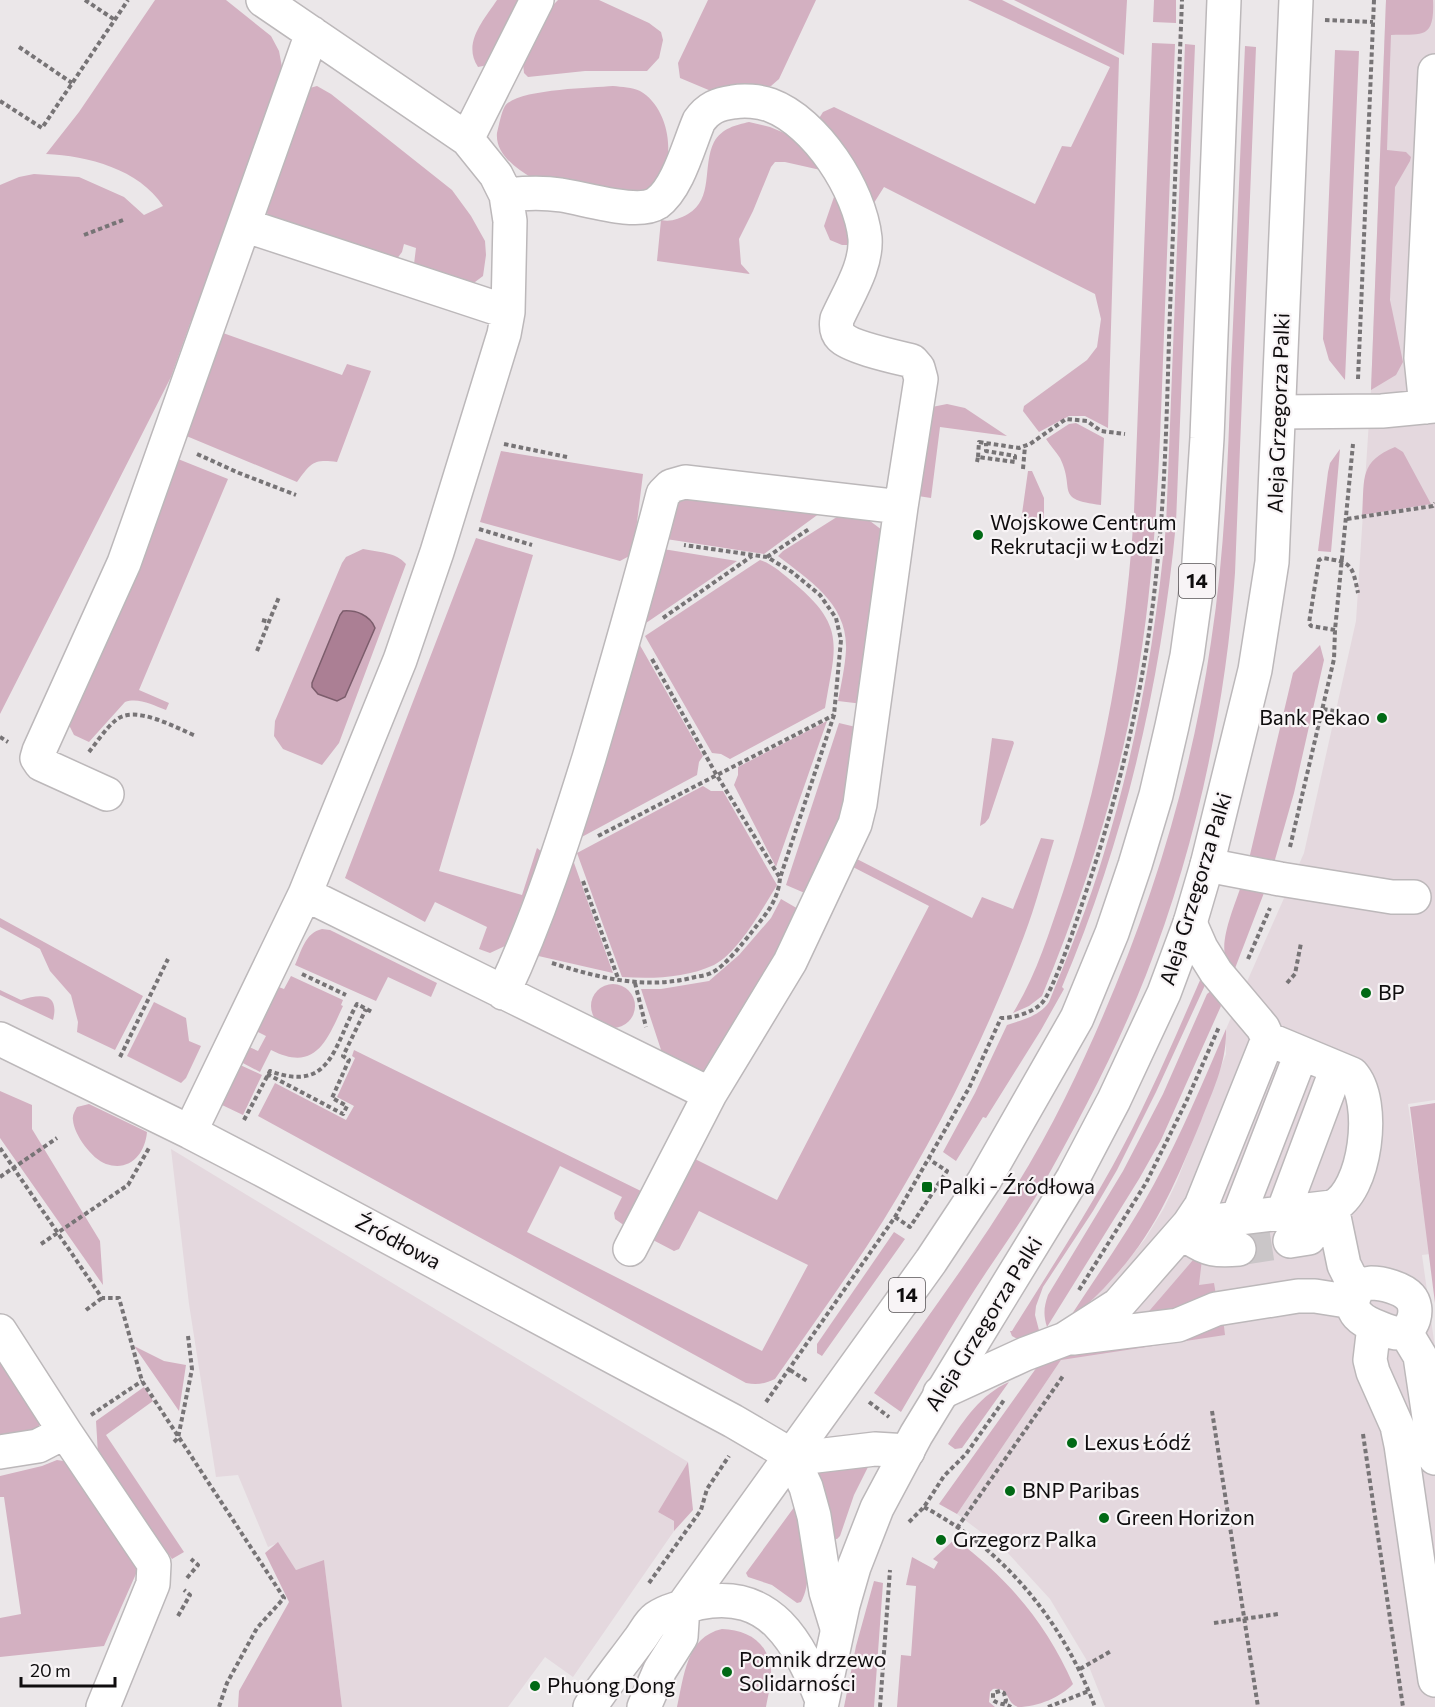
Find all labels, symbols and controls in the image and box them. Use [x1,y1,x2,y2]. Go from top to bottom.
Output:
street label: Aleja Grzegorza Palki [1262,312,1293,514]
place label: Wojskowe Centrum Rekrutacji w Łodzi [990,509,1177,558]
marker: Wojskowe Centrum Rekrutacji w Łodzi [971,528,985,542]
road number: 14 [1179,564,1215,598]
place label: Bank Pekao [1259,704,1370,729]
marker: Bank Pekao [1375,711,1389,725]
street label: Aleja Grzegorza Palki [1153,789,1236,988]
place label: BP [1378,979,1405,1004]
marker: BP [1359,986,1373,1000]
place label: Palki - Źródłowa [939,1173,1095,1198]
marker: Palki - Źródłowa [920,1180,934,1194]
street label: Źródłowa [352,1208,446,1274]
street label: Aleja Grzegorza Palki [919,1232,1046,1415]
road number: 14 [889,1278,925,1312]
place label: Lexus Łódź [1084,1429,1191,1454]
marker: Lexus Łódź [1065,1436,1079,1450]
place label: BNP Paribas [1022,1477,1140,1502]
marker: BNP Paribas [1003,1484,1017,1498]
place label: Green Horizon [1116,1504,1255,1529]
marker: Green Horizon [1097,1511,1111,1525]
place label: Grzegorz Palka [953,1526,1097,1551]
marker: Grzegorz Palka [934,1533,948,1547]
place label: Pomnik drzewo Solidarności [739,1646,886,1695]
scale bar [21,1650,116,1688]
text: 20 m [30,1659,71,1681]
marker: Pomnik drzewo Solidarności [720,1665,734,1679]
place label: Phuong Dong [547,1672,675,1697]
marker: Phuong Dong [528,1679,542,1693]

